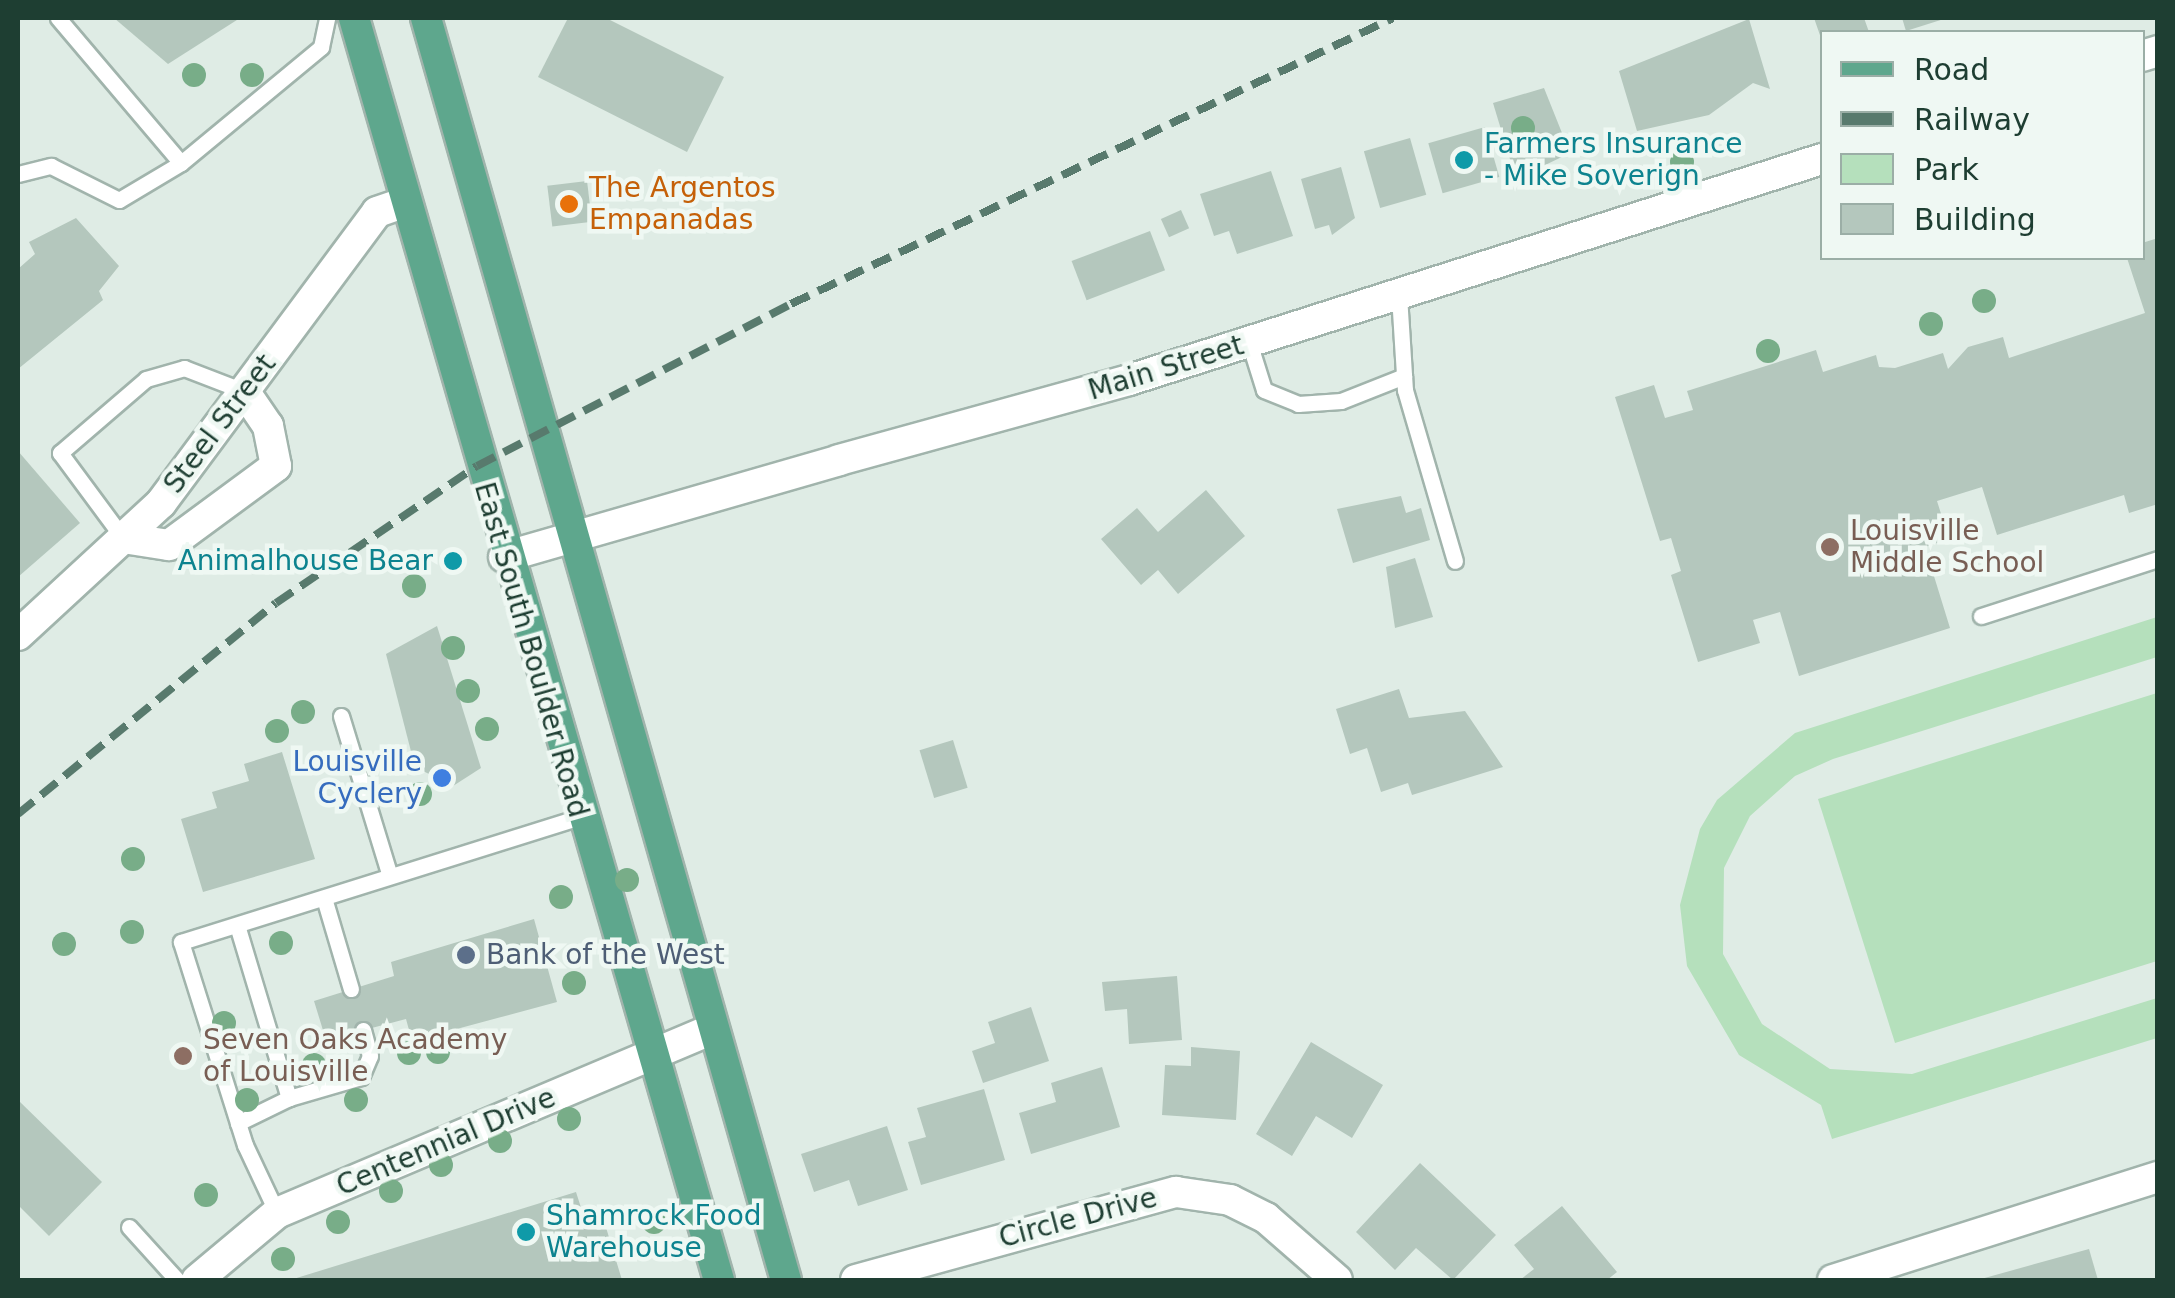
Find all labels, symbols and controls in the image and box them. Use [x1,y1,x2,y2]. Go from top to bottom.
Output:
legend [1820,30,2145,260]
text: Road [1914,52,1989,87]
text: Railway [1914,102,2030,137]
place label: Farmers Insurance - Mike Soverign [1484,127,1743,193]
marker: Farmers Insurance - Mike Soverign [1453,149,1475,171]
text: Park [1914,152,1979,187]
place label: The Argentos Empanadas [589,171,776,237]
marker: The Argentos Empanadas [558,193,580,215]
text: Building [1914,202,2036,237]
street label: Main Street [1084,328,1248,408]
street label: Steel Street [157,348,283,500]
street label: East South Boulder Road [467,479,595,821]
place label: Louisville Middle School [1850,514,2044,580]
marker: Louisville Middle School [1819,536,1841,558]
place label: Animalhouse Bear [178,544,433,578]
marker: Animalhouse Bear [442,550,464,572]
place label: Louisville Cyclery [293,745,422,811]
marker: Louisville Cyclery [431,767,453,789]
place label: Bank of the West [486,938,725,972]
marker: Bank of the West [455,944,477,966]
place label: Seven Oaks Academy of Louisville [203,1023,507,1089]
marker: Seven Oaks Academy of Louisville [172,1045,194,1067]
street label: Centennial Drive [332,1081,560,1203]
street label: Circle Drive [995,1181,1161,1255]
place label: Shamrock Food Warehouse [546,1199,762,1265]
marker: Shamrock Food Warehouse [515,1221,537,1243]

